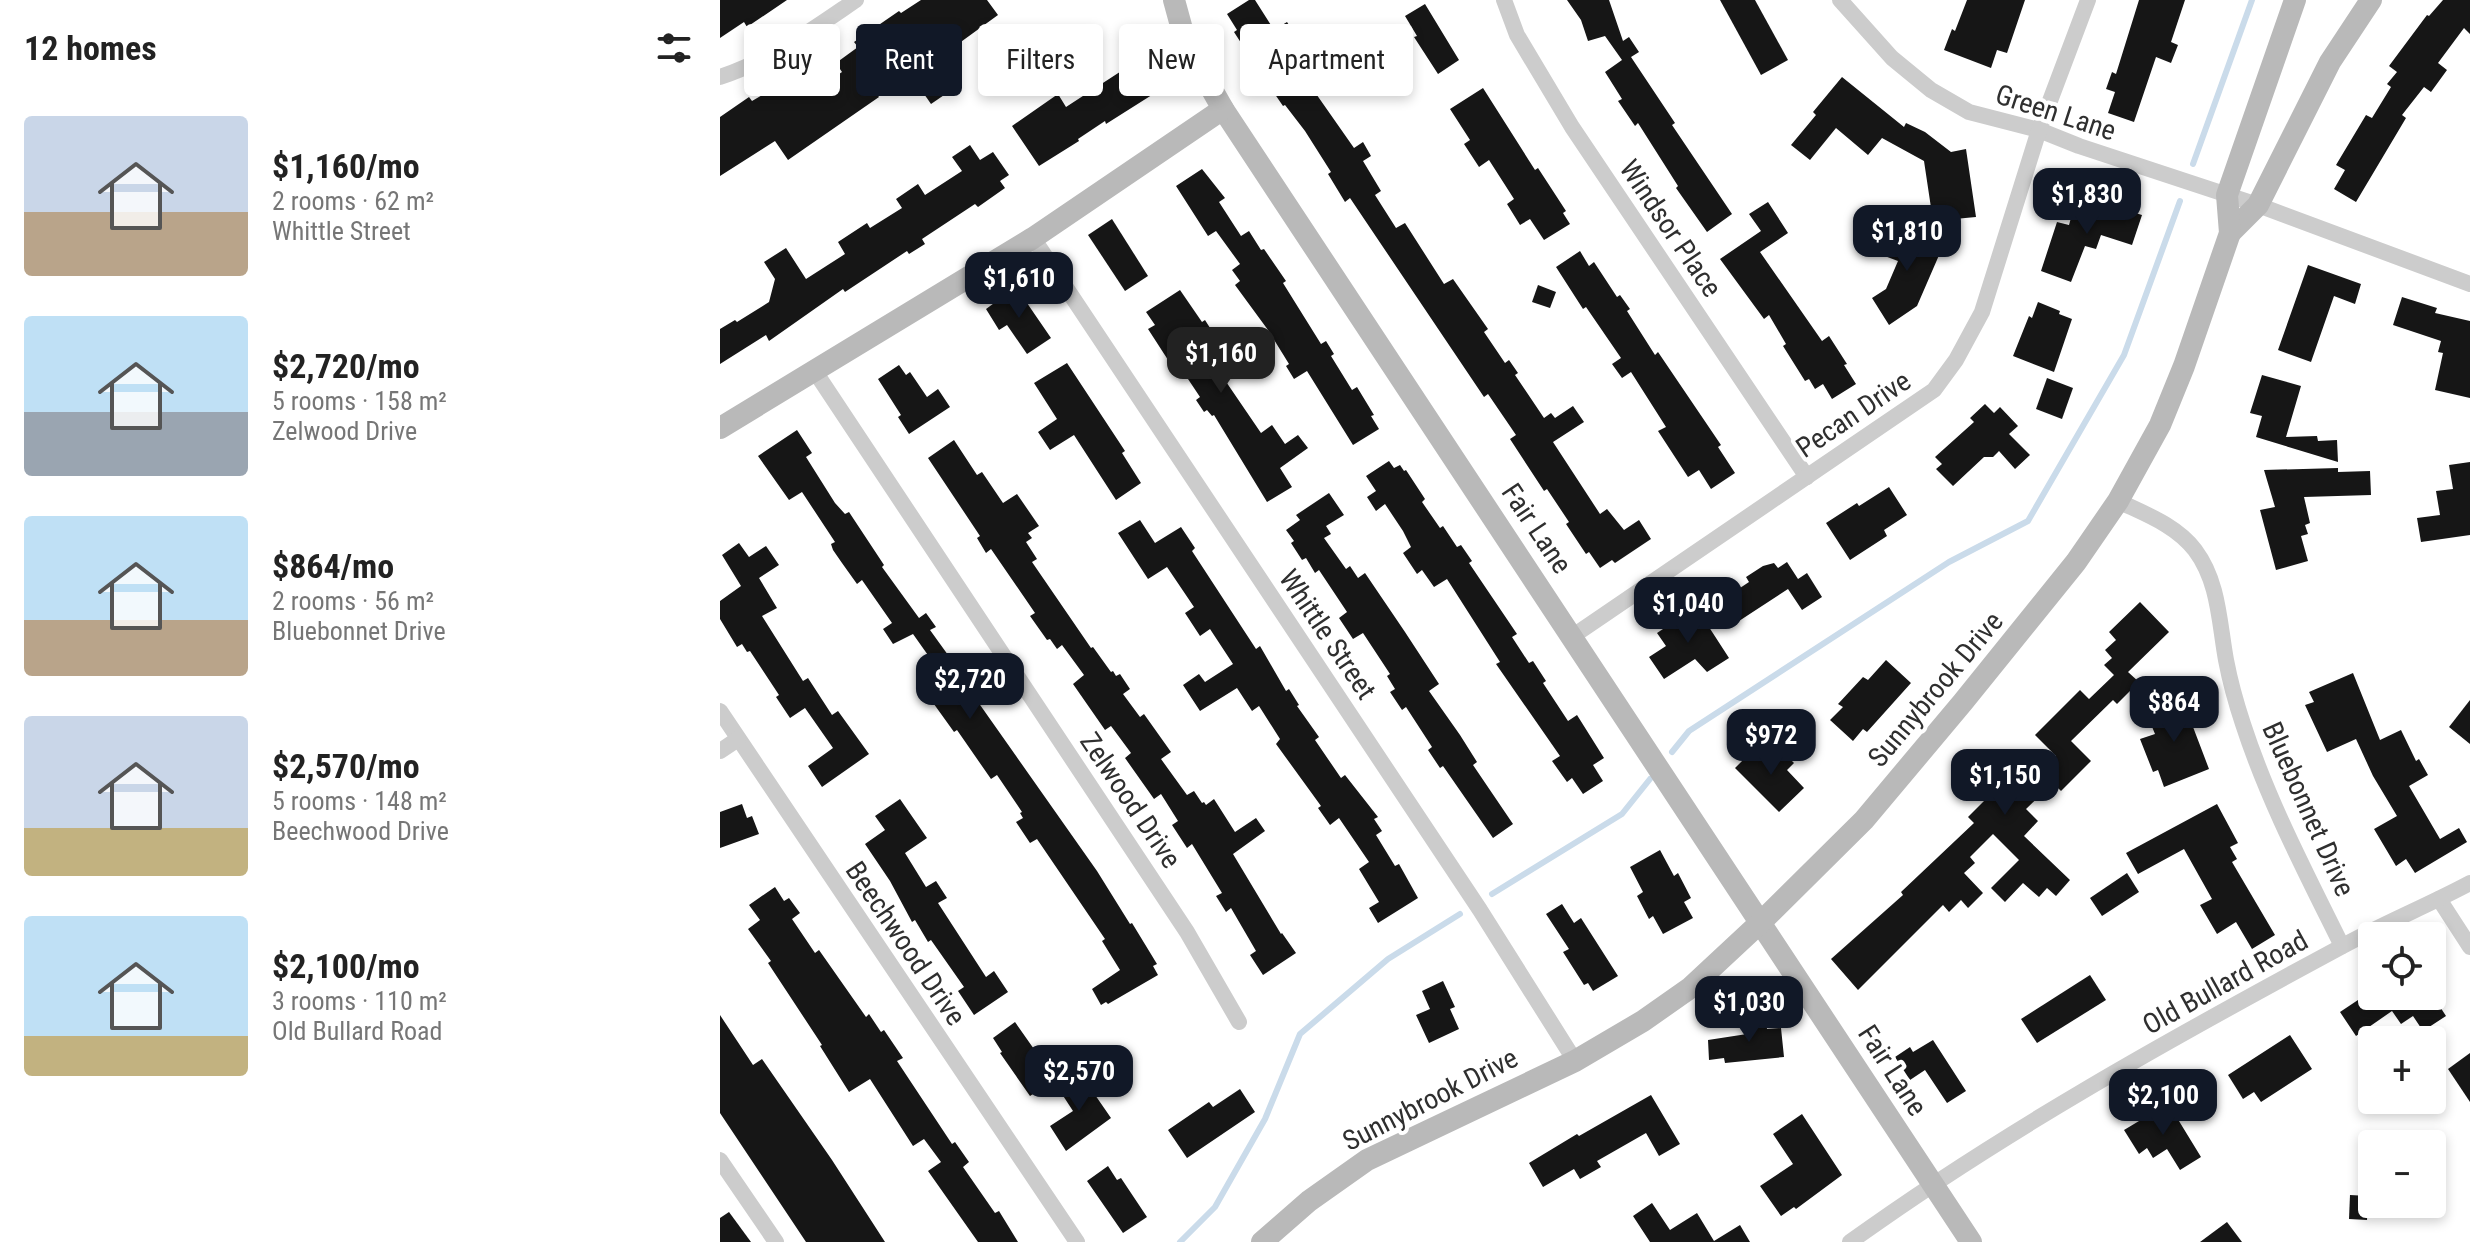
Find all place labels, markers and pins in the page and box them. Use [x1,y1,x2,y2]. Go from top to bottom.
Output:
pin: $1,830 [2022,168,2152,236]
pin: $1,810 [1842,205,1972,273]
pin: $1,610 [954,252,1084,320]
pin: $1,160 [1156,327,1286,395]
pin: $1,040 [1623,577,1753,645]
pin: $2,720 [905,653,1035,721]
pin: $864 [2127,676,2221,744]
pin: $972 [1724,709,1818,777]
pin: $1,150 [1940,749,2070,817]
pin: $1,030 [1684,976,1814,1044]
pin: $2,570 [1014,1045,1144,1113]
pin: $2,100 [2098,1069,2228,1137]

